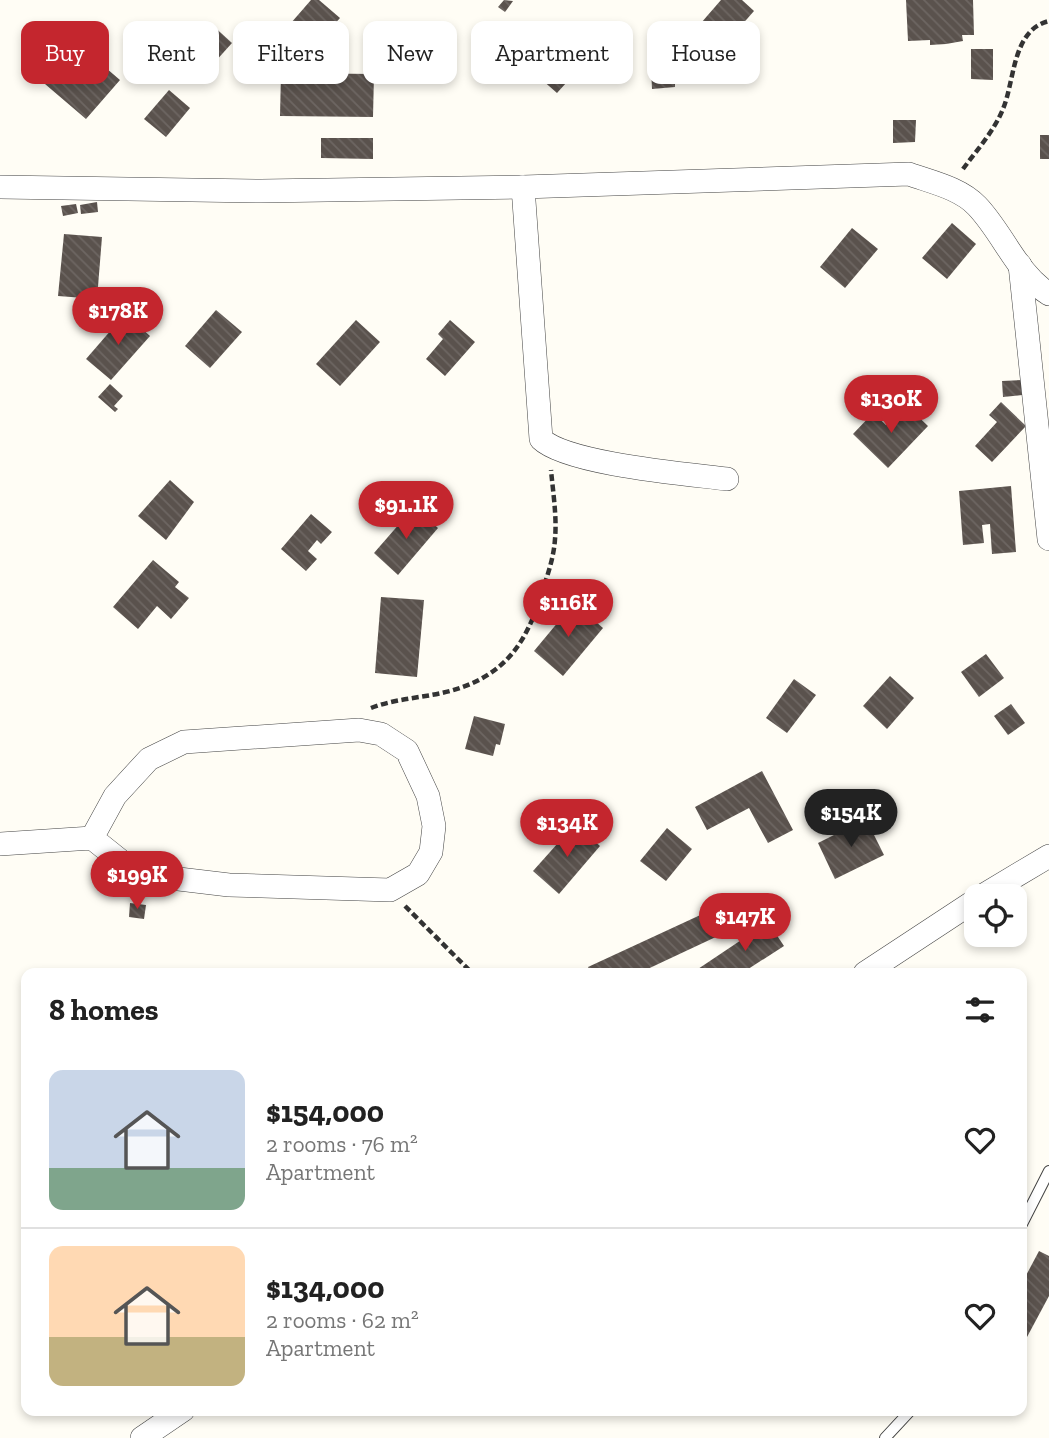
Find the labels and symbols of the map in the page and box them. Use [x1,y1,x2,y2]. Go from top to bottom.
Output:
pin: $178K [69,288,167,347]
pin: $130K [842,376,940,435]
pin: $91.1K [349,482,463,541]
pin: $116K [519,580,617,639]
pin: $154K [802,790,900,849]
pin: $134K [518,800,616,859]
pin: $199K [88,852,186,911]
pin: $147K [696,894,794,953]

